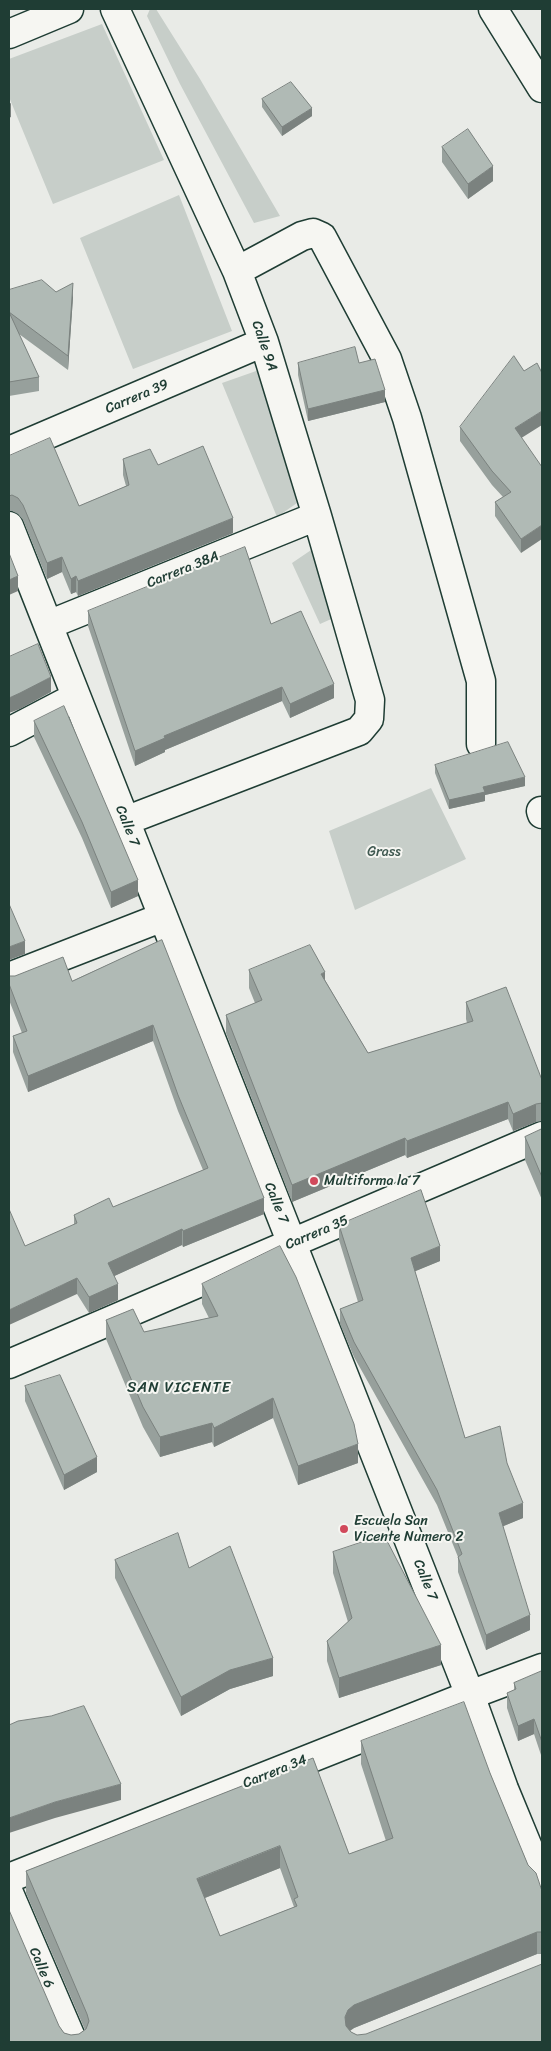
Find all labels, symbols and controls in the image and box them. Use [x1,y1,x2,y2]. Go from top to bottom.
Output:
street label: Calle 9A [248,319,280,373]
street label: Carrera 39 [103,376,171,418]
street label: Carrera 38A [145,548,221,592]
street label: Calle 7 [111,803,143,849]
park label: Grass [367,844,401,860]
place label: Multiforma la 7 [324,1173,420,1189]
marker: Multiforma la 7 [308,1175,320,1187]
street label: Calle 7 [260,1180,292,1226]
street label: Carrera 35 [283,1212,351,1254]
district label: SAN VICENTE [125,1379,233,1397]
place label: Escuela San Vicente Numero 2 [354,1513,463,1545]
marker: Escuela San Vicente Numero 2 [338,1523,350,1535]
street label: Calle 7 [409,1557,441,1603]
street label: Carrera 34 [241,1752,309,1792]
street label: Calle 6 [25,1945,57,1991]

